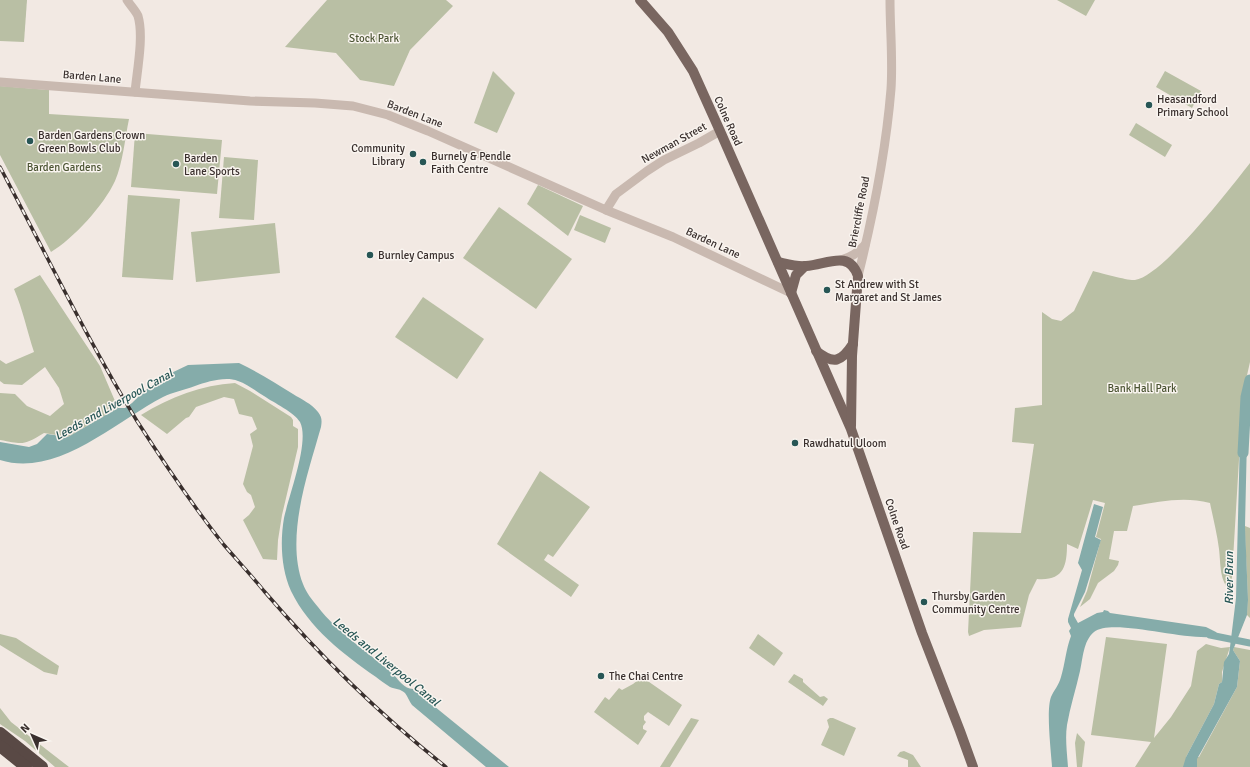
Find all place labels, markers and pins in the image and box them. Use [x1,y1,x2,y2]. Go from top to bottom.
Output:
place label: Heasandford Primary School [1157,93,1228,119]
marker: Heasandford Primary School [1144,100,1154,110]
place label: Barden Gardens Crown Green Bowls Club [38,129,145,155]
marker: Barden Gardens Crown Green Bowls Club [25,136,35,146]
place label: Community Library [351,142,406,168]
marker: Community Library [408,149,418,159]
place label: Burnely & Pendle Faith Centre [431,150,511,176]
place label: Barden Lane Sports [184,152,240,178]
marker: Burnely & Pendle Faith Centre [418,157,428,167]
marker: Barden Lane Sports [171,159,181,169]
place label: Burnley Campus [378,249,455,262]
marker: Burnley Campus [365,250,375,260]
place label: St Andrew with St Margaret and St James [835,278,942,304]
marker: St Andrew with St Margaret and St James [822,285,832,295]
place label: Rawdhatul Uloom [803,437,887,450]
marker: Rawdhatul Uloom [790,438,800,448]
place label: Thursby Garden Community Centre [932,590,1019,616]
marker: Thursby Garden Community Centre [919,597,929,607]
place label: The Chai Centre [609,670,683,683]
marker: The Chai Centre [596,671,606,681]

